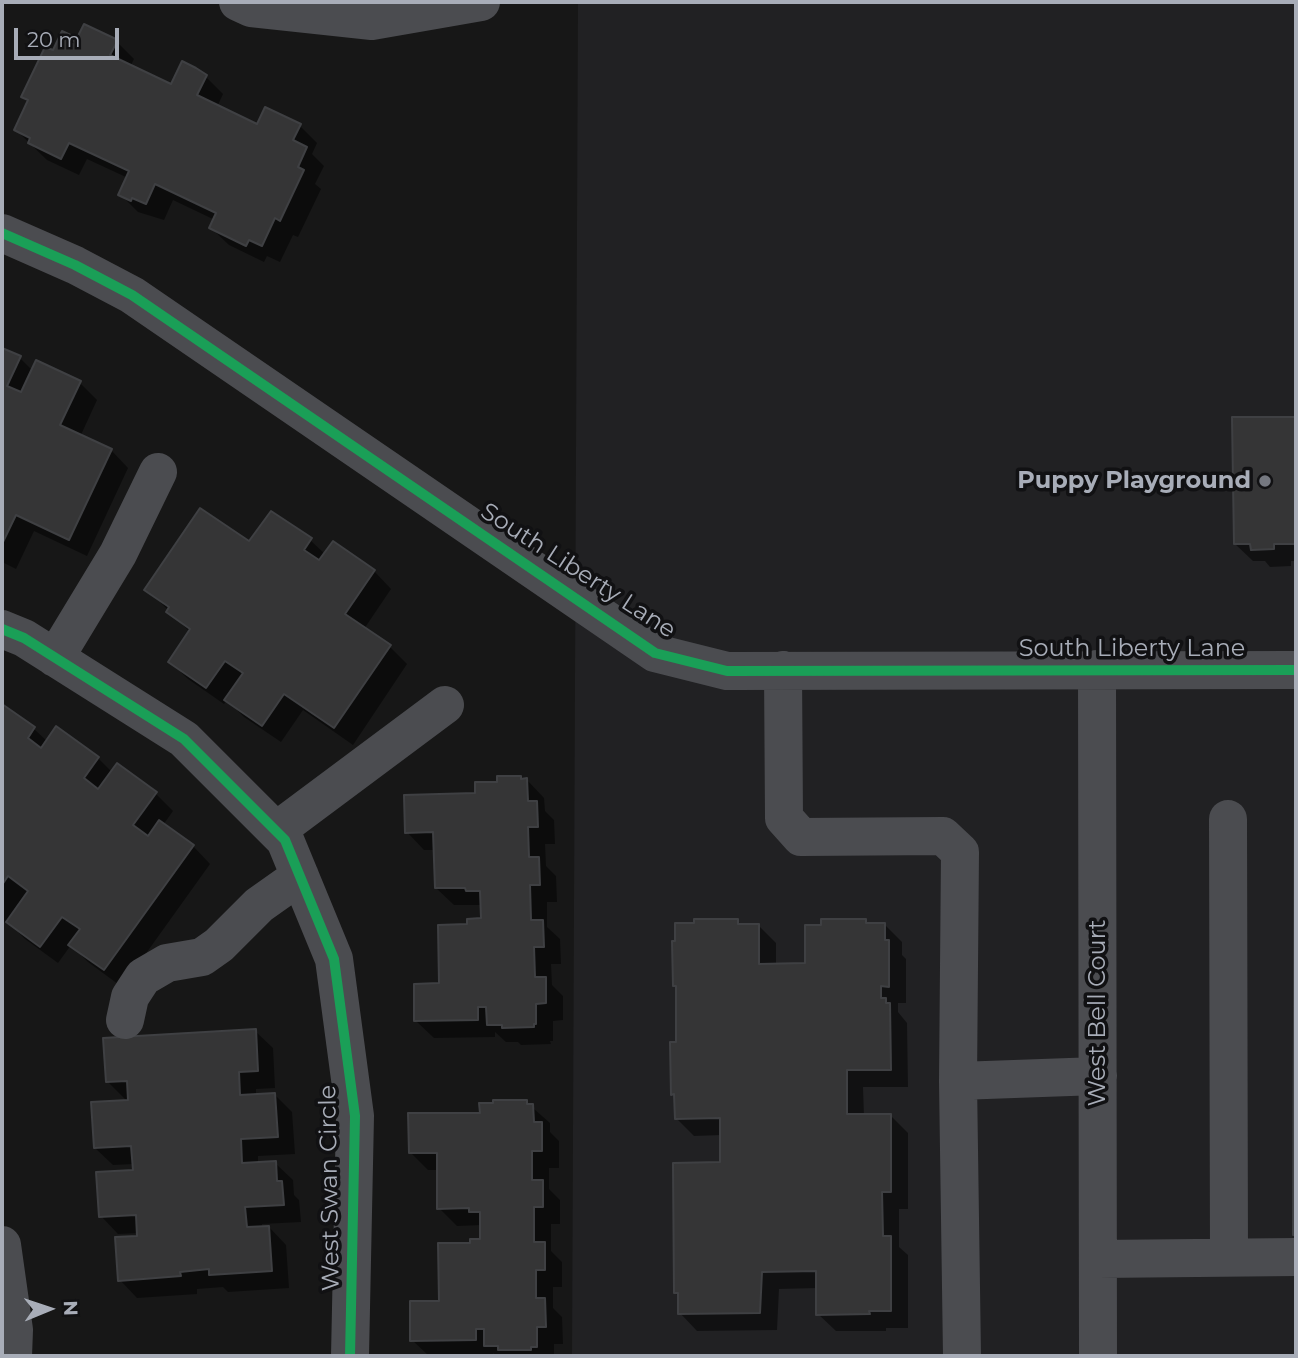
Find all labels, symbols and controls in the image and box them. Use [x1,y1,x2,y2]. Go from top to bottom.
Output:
scale bar [18,14,122,58]
text: 20 m [27,27,81,52]
place label: Puppy Playground [1017,467,1251,495]
marker: Puppy Playground [1257,473,1273,489]
street label: South Liberty Lane [475,497,681,645]
street label: South Liberty Lane [1019,635,1245,663]
street label: West Bell Court [1084,920,1112,1106]
street label: West Swan Circle [314,1085,346,1291]
north arrow [14,1274,84,1344]
text: N [59,1300,82,1316]

